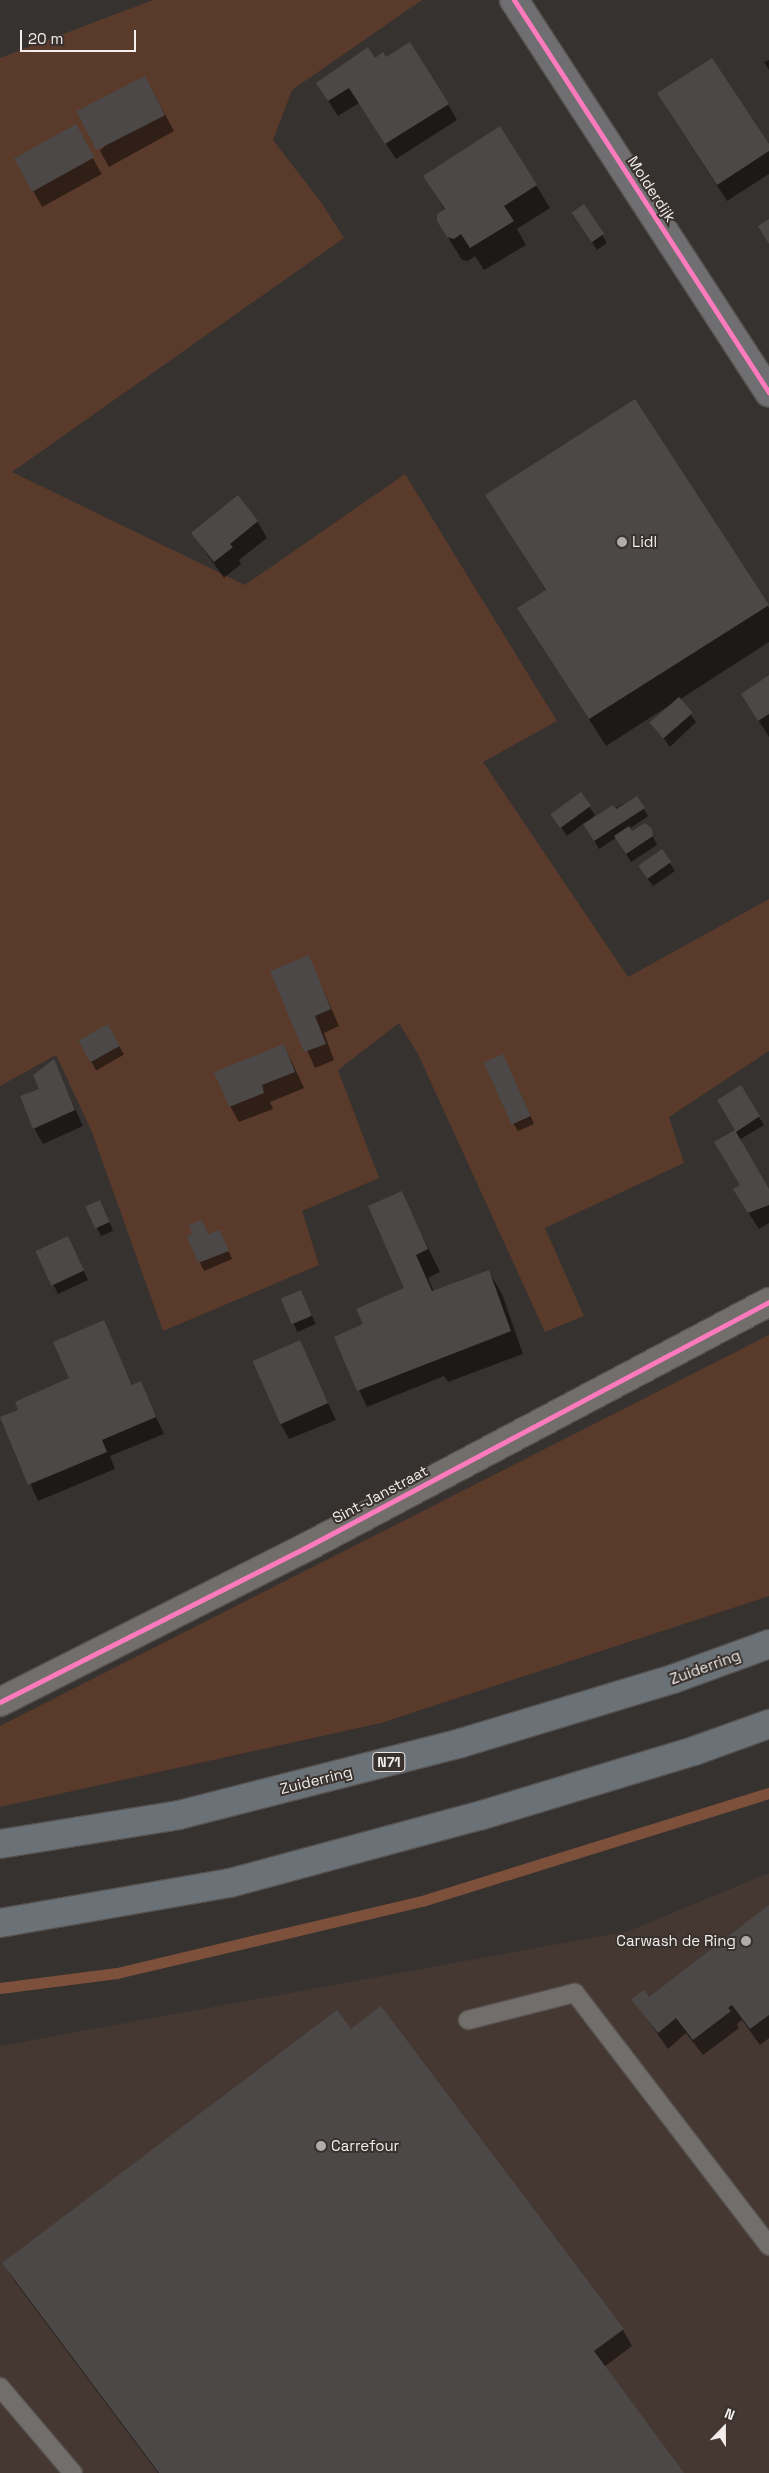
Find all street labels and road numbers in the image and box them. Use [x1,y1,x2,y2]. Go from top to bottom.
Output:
street label: Molderdijk [624,153,680,225]
street label: Sint-Janstraat [329,1461,431,1527]
street label: Zuiderring [667,1646,743,1688]
road number: N71 [372,1750,406,1774]
street label: Zuiderring [278,1762,354,1798]

